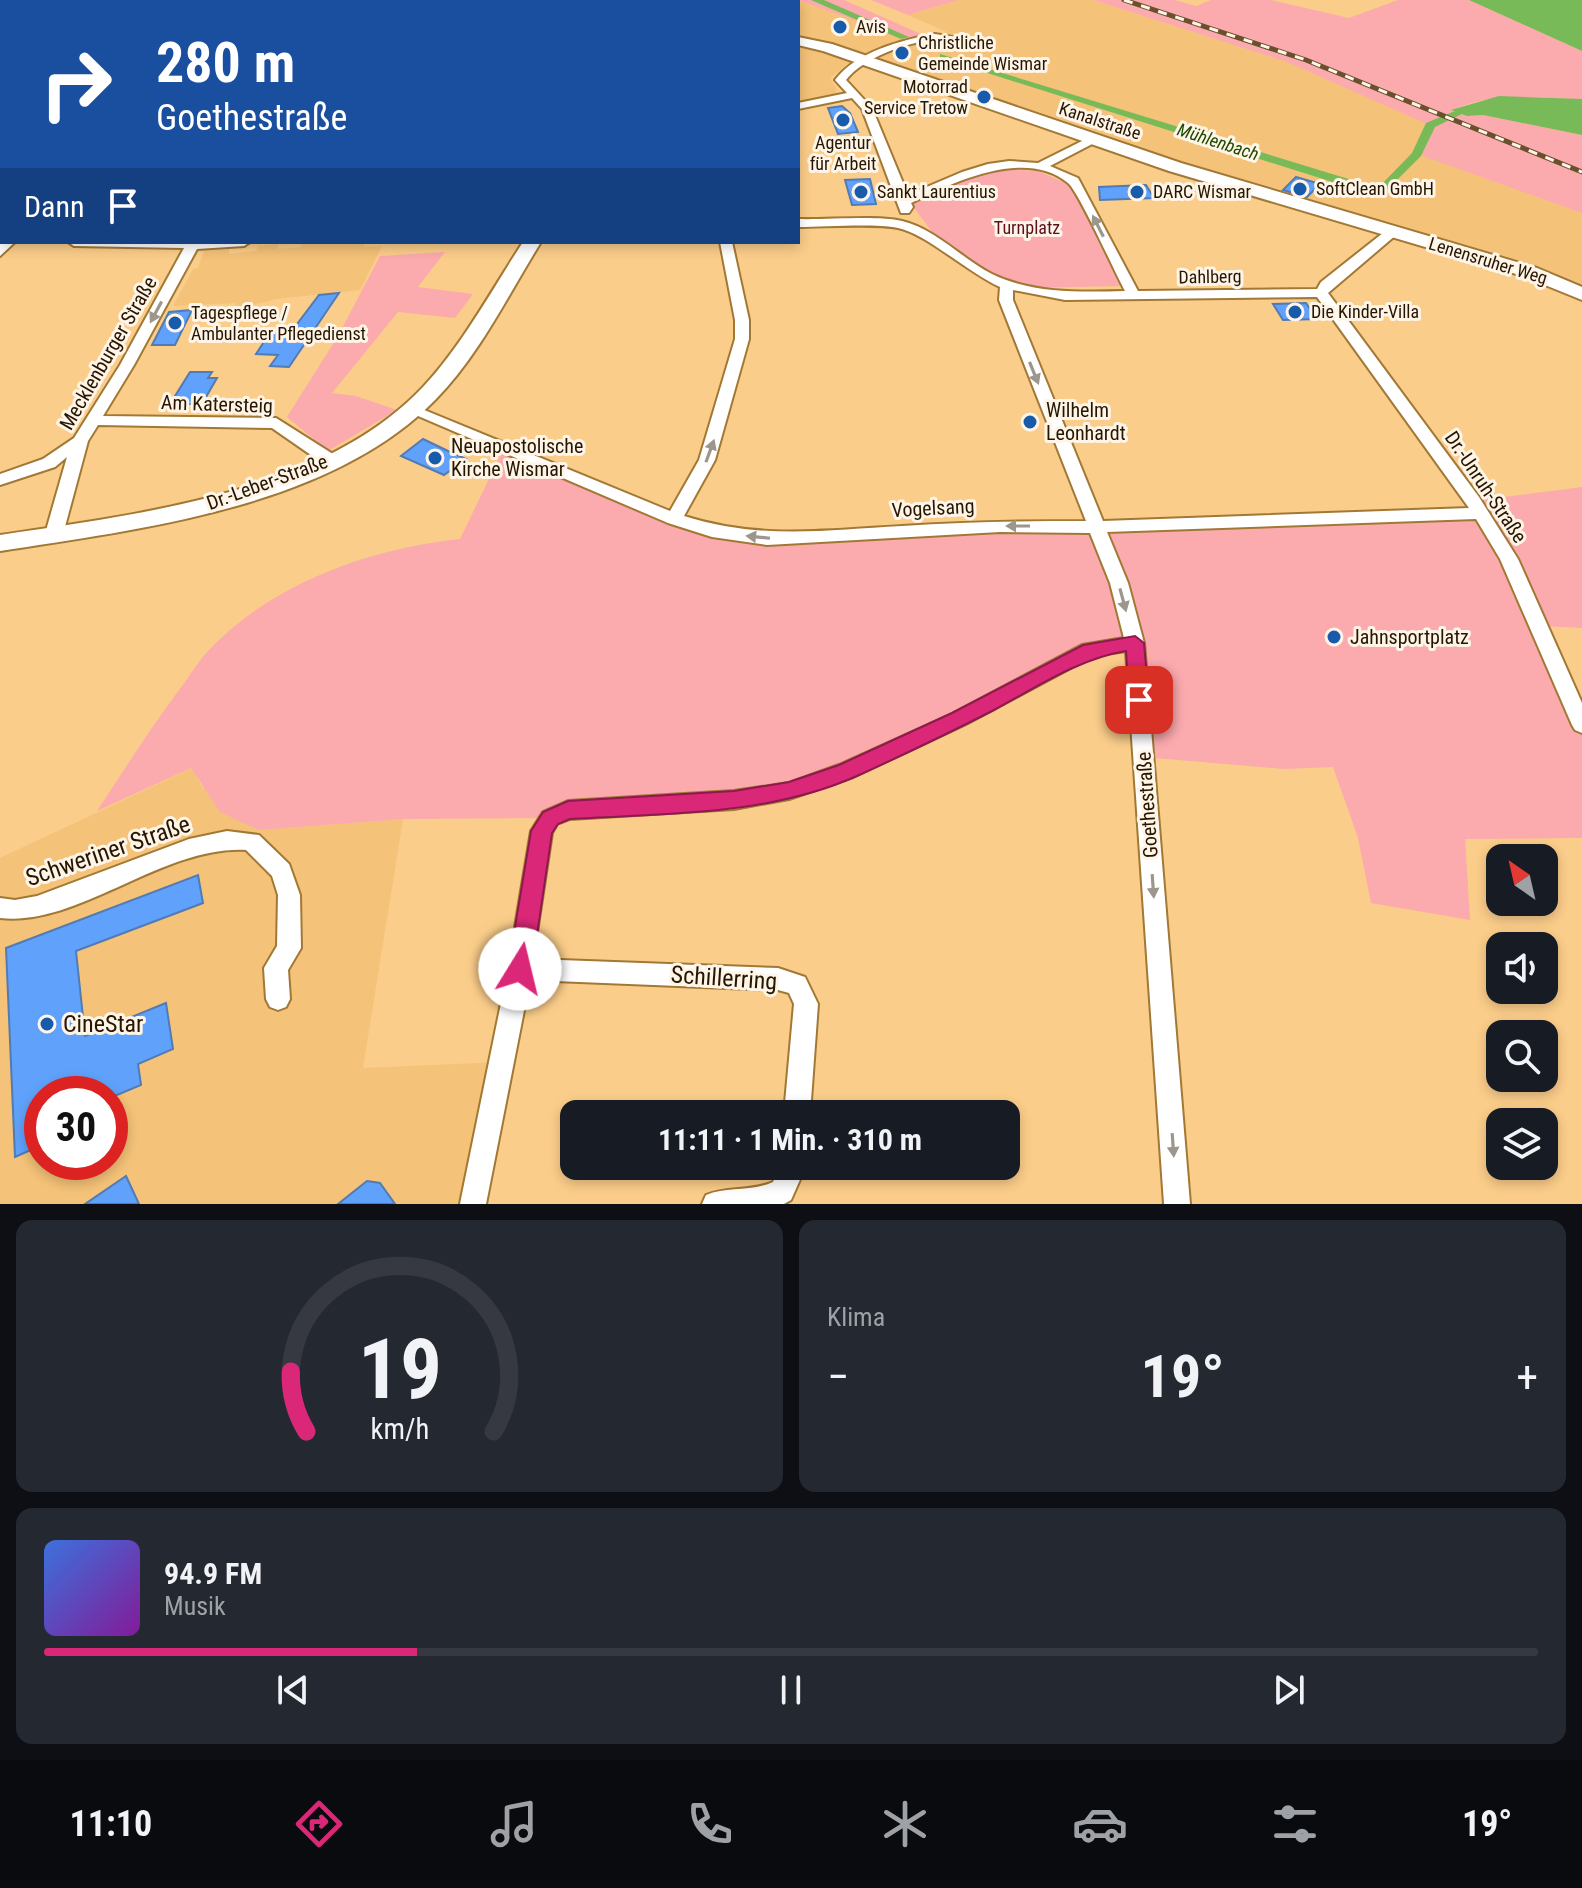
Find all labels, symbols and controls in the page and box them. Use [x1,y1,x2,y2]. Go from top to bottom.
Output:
place label: Avis [856,16,886,37]
marker: Avis [831,18,849,36]
text: 280 m [156,30,295,96]
icon: right [24,32,128,136]
place label: Christliche Gemeinde Wismar [918,32,1048,74]
marker: Christliche Gemeinde Wismar [893,44,911,62]
place label: Motorrad Service Tretow [864,76,968,118]
marker: Motorrad Service Tretow [975,88,993,106]
text: Goethestraße [156,97,347,139]
street label: Kanalstraße [1056,97,1144,144]
marker: Agentur für Arbeit [834,111,852,129]
water label: Mühlenbach [1175,119,1261,165]
place label: Agentur für Arbeit [810,132,876,174]
place label: SoftClean GmbH [1316,178,1434,199]
marker: SoftClean GmbH [1291,180,1309,198]
place label: Sankt Laurentius [877,181,996,202]
place label: DARC Wismar [1153,181,1252,202]
marker: Sankt Laurentius [852,183,870,201]
marker: DARC Wismar [1128,183,1146,201]
icon: arrive [101,184,145,228]
text: Dann [24,189,85,224]
one-way arrow [1091,215,1104,238]
park label: Turnplatz [994,217,1060,238]
street label: Lenensruher Weg [1426,233,1550,289]
street label: Dahlberg [1178,265,1242,288]
street label: Mecklenburger Straße [54,272,162,434]
one-way arrow [149,301,163,323]
place label: Die Kinder-Villa [1311,301,1419,322]
place label: Tagespflege / Ambulanter Pflegedienst [191,302,366,344]
marker: Die Kinder-Villa [1286,303,1304,321]
marker: Tagespflege / Ambulanter Pflegedienst [166,314,184,332]
one-way arrow [1028,361,1041,385]
street label: Am Katersteig [161,390,273,418]
place label: Wilhelm Leonhardt [1046,398,1126,445]
marker: Wilhelm Leonhardt [1021,413,1039,431]
street label: Dr.-Unruh-Straße [1440,427,1532,547]
place label: Neuapostolische Kirche Wismar [451,434,583,481]
one-way arrow [704,439,717,463]
street label: Dr.-Leber-Straße [203,449,331,515]
marker: Neuapostolische Kirche Wismar [426,449,444,467]
street label: Vogelsang [891,494,975,522]
one-way arrow [1005,520,1030,533]
one-way arrow [745,531,770,544]
one-way arrow [1118,587,1130,612]
place label: Jahnsportplatz [1350,625,1469,649]
marker: Jahnsportplatz [1325,628,1343,646]
pin [1105,666,1173,734]
icon: arrive [1117,678,1161,722]
street label: Goethestraße [1131,751,1163,859]
street label: Schweriner Straße [22,810,194,892]
north arrow [1486,844,1558,916]
map controls [1486,844,1558,1180]
one-way arrow [1147,873,1160,898]
position arrow [478,927,562,1011]
button: sound [1486,932,1558,1004]
street label: Schillerring [670,960,778,996]
place label: CineStar [63,1010,143,1038]
marker: CineStar [38,1015,56,1033]
button: search [1486,1020,1558,1092]
speed limit sign: 30 [24,1076,128,1180]
button: layers [1486,1108,1558,1180]
text: 11:11 · 1 Min. · 310 m [658,1122,922,1157]
one-way arrow [1167,1133,1180,1158]
text: Klima [827,1302,885,1332]
text: 19 [357,1321,442,1418]
text: 19° [1141,1341,1225,1412]
text: − [827,1351,849,1403]
text: + [1516,1351,1538,1403]
text: km/h [370,1412,429,1446]
text: 94.9 FM [164,1556,262,1591]
text: Musik [164,1591,226,1621]
icon: previous [271,1668,315,1712]
icon: pause [769,1668,813,1712]
icon: next [1267,1668,1311,1712]
icon: directions [291,1796,347,1852]
icon: music [486,1796,542,1852]
icon: phone [682,1796,738,1852]
icon: climate [877,1796,933,1852]
icon: car [1072,1796,1128,1852]
icon: filters [1267,1796,1323,1852]
text: 11:10 [70,1803,152,1845]
text: 19° [1462,1803,1512,1845]

